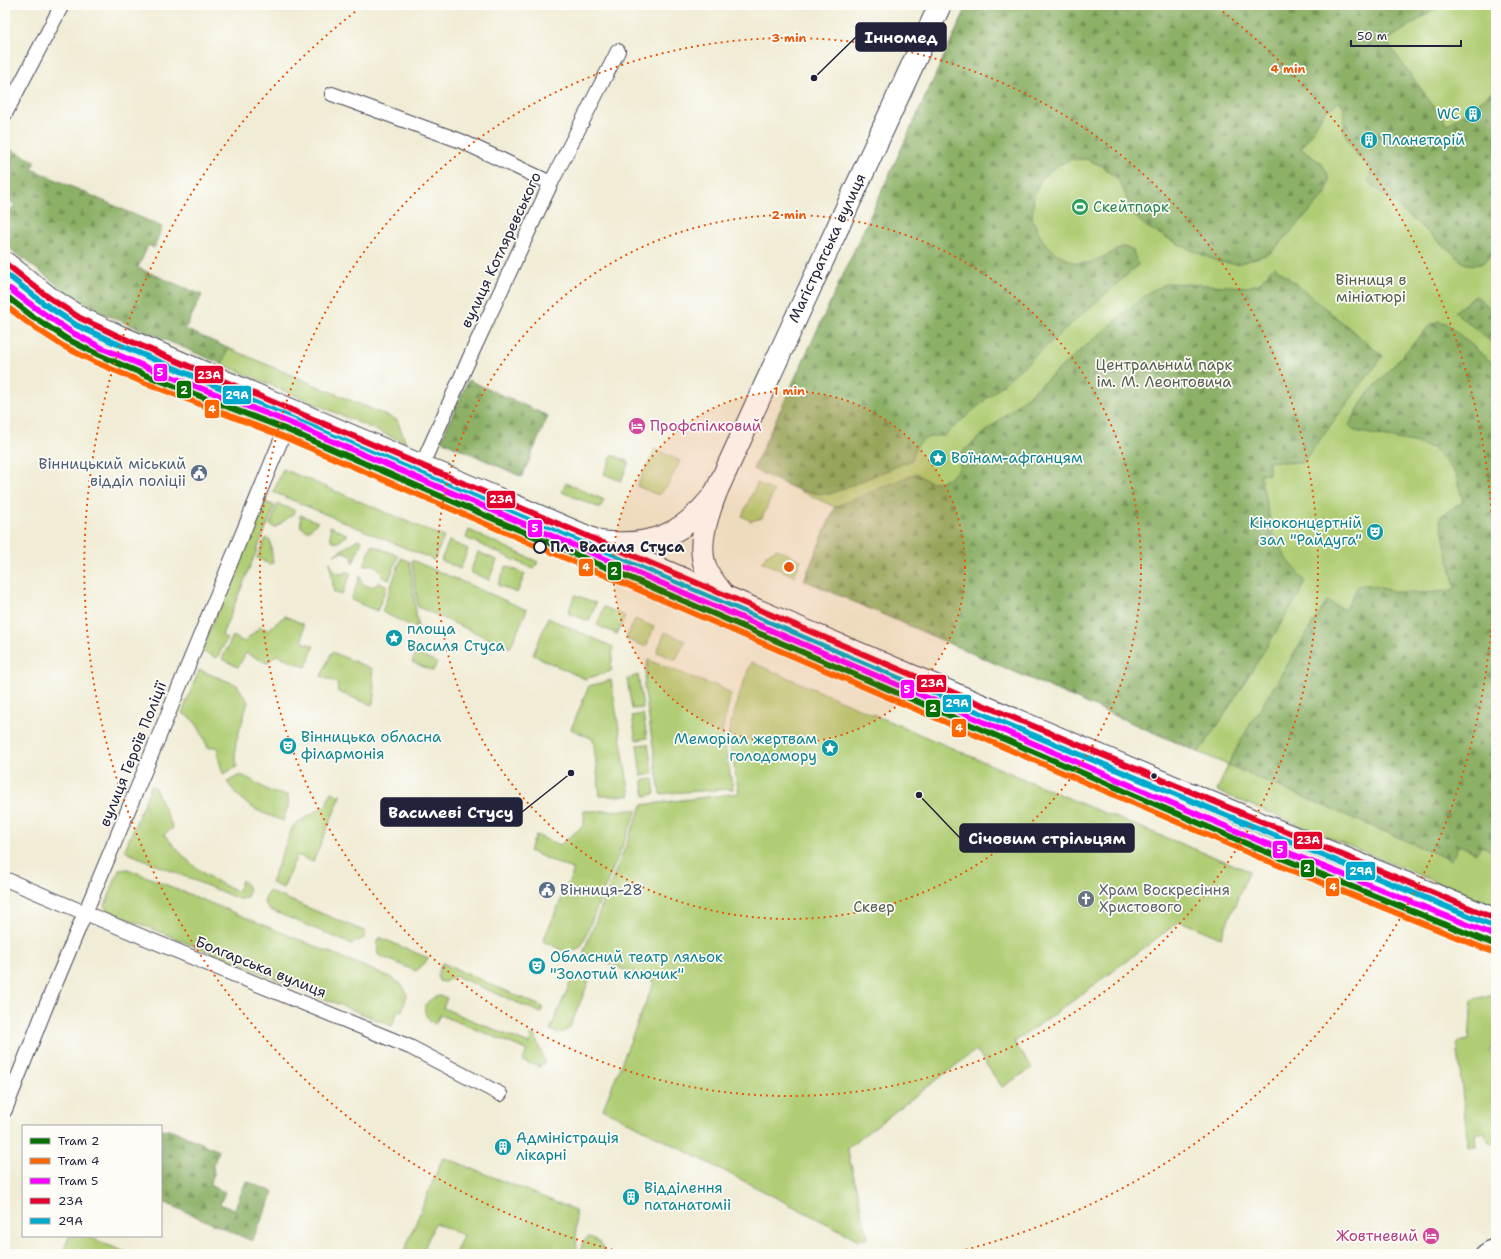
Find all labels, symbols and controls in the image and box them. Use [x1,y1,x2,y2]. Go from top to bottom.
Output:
scale bar [1351,22,1461,48]
callout: Інномед [856,23,946,51]
text: Інномед [864,27,939,48]
text: 50 m [1357,28,1387,44]
text: 3 min [772,30,807,46]
text: 4 min [1271,61,1306,77]
place label: WC [1437,104,1460,124]
building icon: WC [1463,104,1483,124]
building icon: Планетарій [1359,130,1379,150]
place label: Планетарій [1382,130,1465,150]
street label: вулиця Котляревського [456,169,546,331]
street label: Магістратська вулиця [784,170,870,326]
sports icon: Скейтпарк [1070,197,1090,217]
place label: Скейтпарк [1093,197,1169,217]
text: 2 min [772,207,807,223]
park label: Вінниця в мініатюрі [1336,270,1407,307]
park label: Центральний парк ім. М. Леонтовича [1096,355,1232,392]
line badge: 5 [153,363,168,382]
text: 5 [157,365,164,380]
line badge: 23А [194,365,224,384]
text: 23А [197,368,221,383]
line badge: 2 [176,380,192,399]
text: 2 [180,383,188,398]
text: 1 min [773,383,805,399]
line badge: 29А [222,385,252,405]
text: 29А [225,388,249,403]
line badge: 4 [204,399,220,419]
text: 4 [208,402,216,417]
hotel icon: Профспілковий [627,416,647,436]
place label: Профспілковий [650,416,762,436]
place icon: Воїнам-афганцям [928,448,948,468]
place label: Воїнам-афганцям [951,448,1083,468]
place label: Вінницький міський відділ поліціі [39,454,186,491]
public building icon: Вінницький міський відділ поліціі [189,463,209,483]
line badge: 23А [486,490,516,509]
text: 23А [489,492,513,507]
place label: Кіноконцертній зал "Райдуга" [1249,513,1362,550]
line badge: 5 [527,519,543,538]
text: 5 [532,521,539,536]
theatre icon: Кіноконцертній зал "Райдуга" [1365,522,1385,542]
place label: Пл. Василя Стуса [550,537,685,557]
marker: Пл. Василя Стуса [533,540,547,554]
line badge: 4 [578,558,594,577]
text: 4 [582,560,590,575]
centre of rings [782,560,796,574]
line badge: 2 [607,561,622,581]
text: 2 [610,564,618,579]
place label: площа Василя Стуса [407,619,506,656]
place icon: площа Василя Стуса [384,628,404,648]
line badge: 23А [916,674,947,693]
text: 23А [920,676,944,691]
street label: вулиця Героїв Поліції [95,678,172,830]
line badge: 5 [900,679,915,699]
text: 5 [904,682,911,697]
line badge: 29А [942,694,972,713]
text: 29А [945,696,969,711]
line badge: 2 [925,699,941,718]
text: 2 [929,701,937,716]
line badge: 4 [951,718,967,738]
text: 4 [955,721,963,736]
place label: Вінницька обласна філармонія [301,727,442,764]
place label: Меморіал жертвам голодомору [674,729,817,766]
theatre icon: Вінницька обласна філармонія [278,736,298,756]
place icon: Меморіал жертвам голодомору [820,738,840,758]
unlabelled marker [1149,771,1159,781]
callout: Василеві Стусу [381,798,522,826]
text: Василеві Стусу [388,802,514,823]
callout: Січовим стрільцям [960,824,1134,852]
text: Січовим стрільцям [968,828,1127,849]
line badge: 23А [1293,831,1323,850]
text: 23А [1296,833,1320,848]
line badge: 5 [1272,840,1288,859]
text: 5 [1277,842,1284,857]
line badge: 2 [1300,859,1315,878]
text: 2 [1303,861,1311,876]
line badge: 29А [1345,861,1376,881]
text: 29А [1349,864,1373,879]
line badge: 4 [1325,877,1340,897]
public building icon: Вінниця-28 [537,880,557,900]
place label: Вінниця-28 [560,880,643,900]
place label: Храм Воскресіння Христового [1099,880,1230,917]
text: 4 [1329,880,1337,895]
church icon: Храм Воскресіння Христового [1076,889,1096,909]
park label: Сквер [853,897,895,917]
street label: Болгарська вулиця [192,932,330,1002]
place label: Обласний театр ляльок "Золотий ключик" [550,947,723,984]
theatre icon: Обласний театр ляльок "Золотий ключик" [527,956,547,976]
legend [22,1125,162,1237]
place label: Адміністрація лікарні [516,1128,619,1165]
text: Tram 2 [58,1133,100,1149]
building icon: Адміністрація лікарні [493,1137,513,1157]
text: Tram 4 [58,1153,100,1169]
text: Tram 5 [58,1173,98,1189]
place label: Відділення патанатоміі [644,1178,731,1215]
building icon: Відділення патанатоміі [621,1187,641,1207]
text: 23А [58,1193,83,1209]
text: 29А [58,1213,83,1229]
place label: Жовтневий [1336,1226,1418,1246]
hotel icon: Жовтневий [1421,1226,1441,1246]

